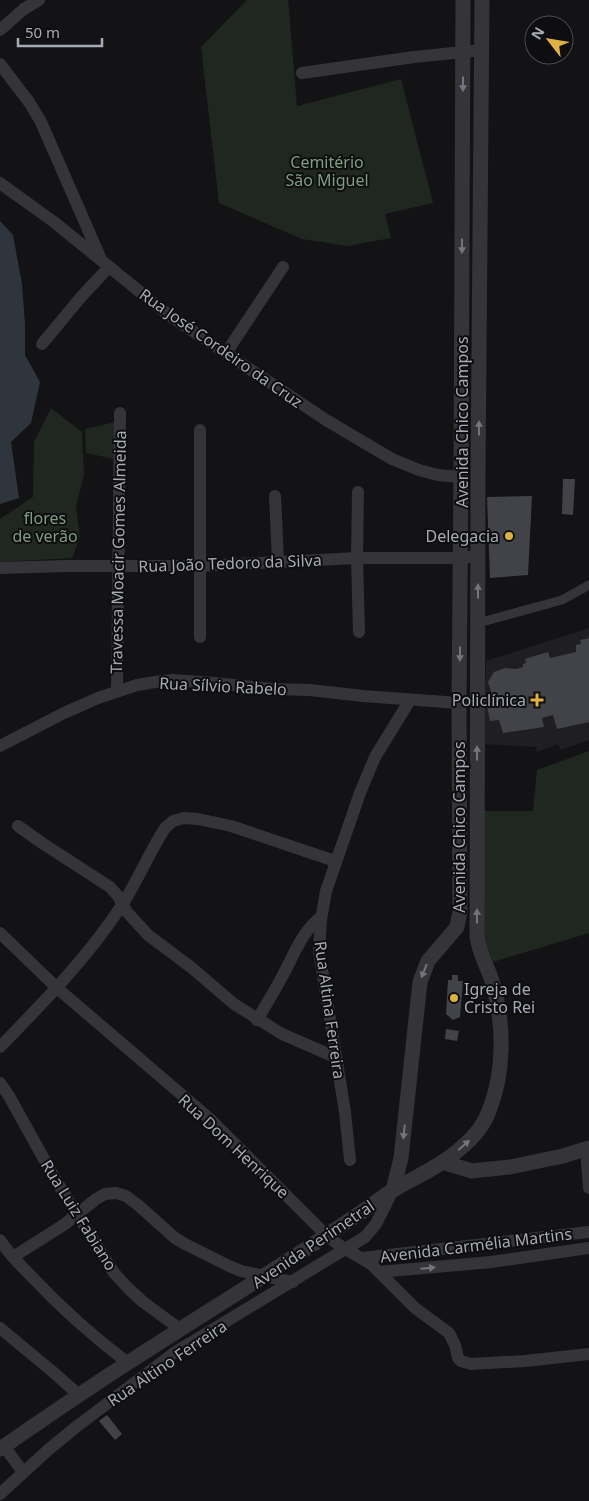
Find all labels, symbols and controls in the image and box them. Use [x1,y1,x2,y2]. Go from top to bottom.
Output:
scale bar [18,15,101,47]
north arrow [524,15,574,65]
text: 50 m [25,22,60,42]
text: N [526,23,549,43]
one-way arrow [459,76,467,92]
park label: Cemitério São Miguel [285,151,369,191]
one-way arrow [458,238,466,254]
street label: Rua José Cordeiro da Cruz [135,283,307,413]
street label: Avenida Chico Campos [451,336,473,508]
one-way arrow [475,420,483,436]
street label: Travessa Moacir Gomes Almeida [105,430,131,674]
park label: flores de verão [12,507,78,547]
place label: Delegacia [426,525,499,547]
marker: Delegacia [503,530,515,542]
street label: Rua João Tedoro da Silva [138,549,322,577]
one-way arrow [474,583,482,599]
one-way arrow [456,646,464,662]
street label: Rua Sílvio Rabelo [159,672,287,700]
place label: Policlínica [452,689,526,711]
marker: Policlínica [530,693,544,707]
street label: Avenida Chico Campos [448,741,470,913]
one-way arrow [473,745,481,761]
one-way arrow [473,908,481,924]
street label: Rua Altina Ferreira [309,940,351,1080]
one-way arrow [420,964,428,978]
place label: Igreja de Cristo Rei [464,978,535,1018]
marker: Igreja de Cristo Rei [448,992,460,1004]
street label: Rua Dom Henrique [174,1089,294,1203]
one-way arrow [400,1124,408,1140]
one-way arrow [457,1140,470,1151]
street label: Rua Luiz Fabiano [36,1155,122,1275]
street label: Avenida Perimetral [248,1195,378,1293]
street label: Avenida Carmélia Martins [379,1222,573,1268]
one-way arrow [420,1263,436,1271]
street label: Rua Altino Ferreira [103,1315,231,1411]

